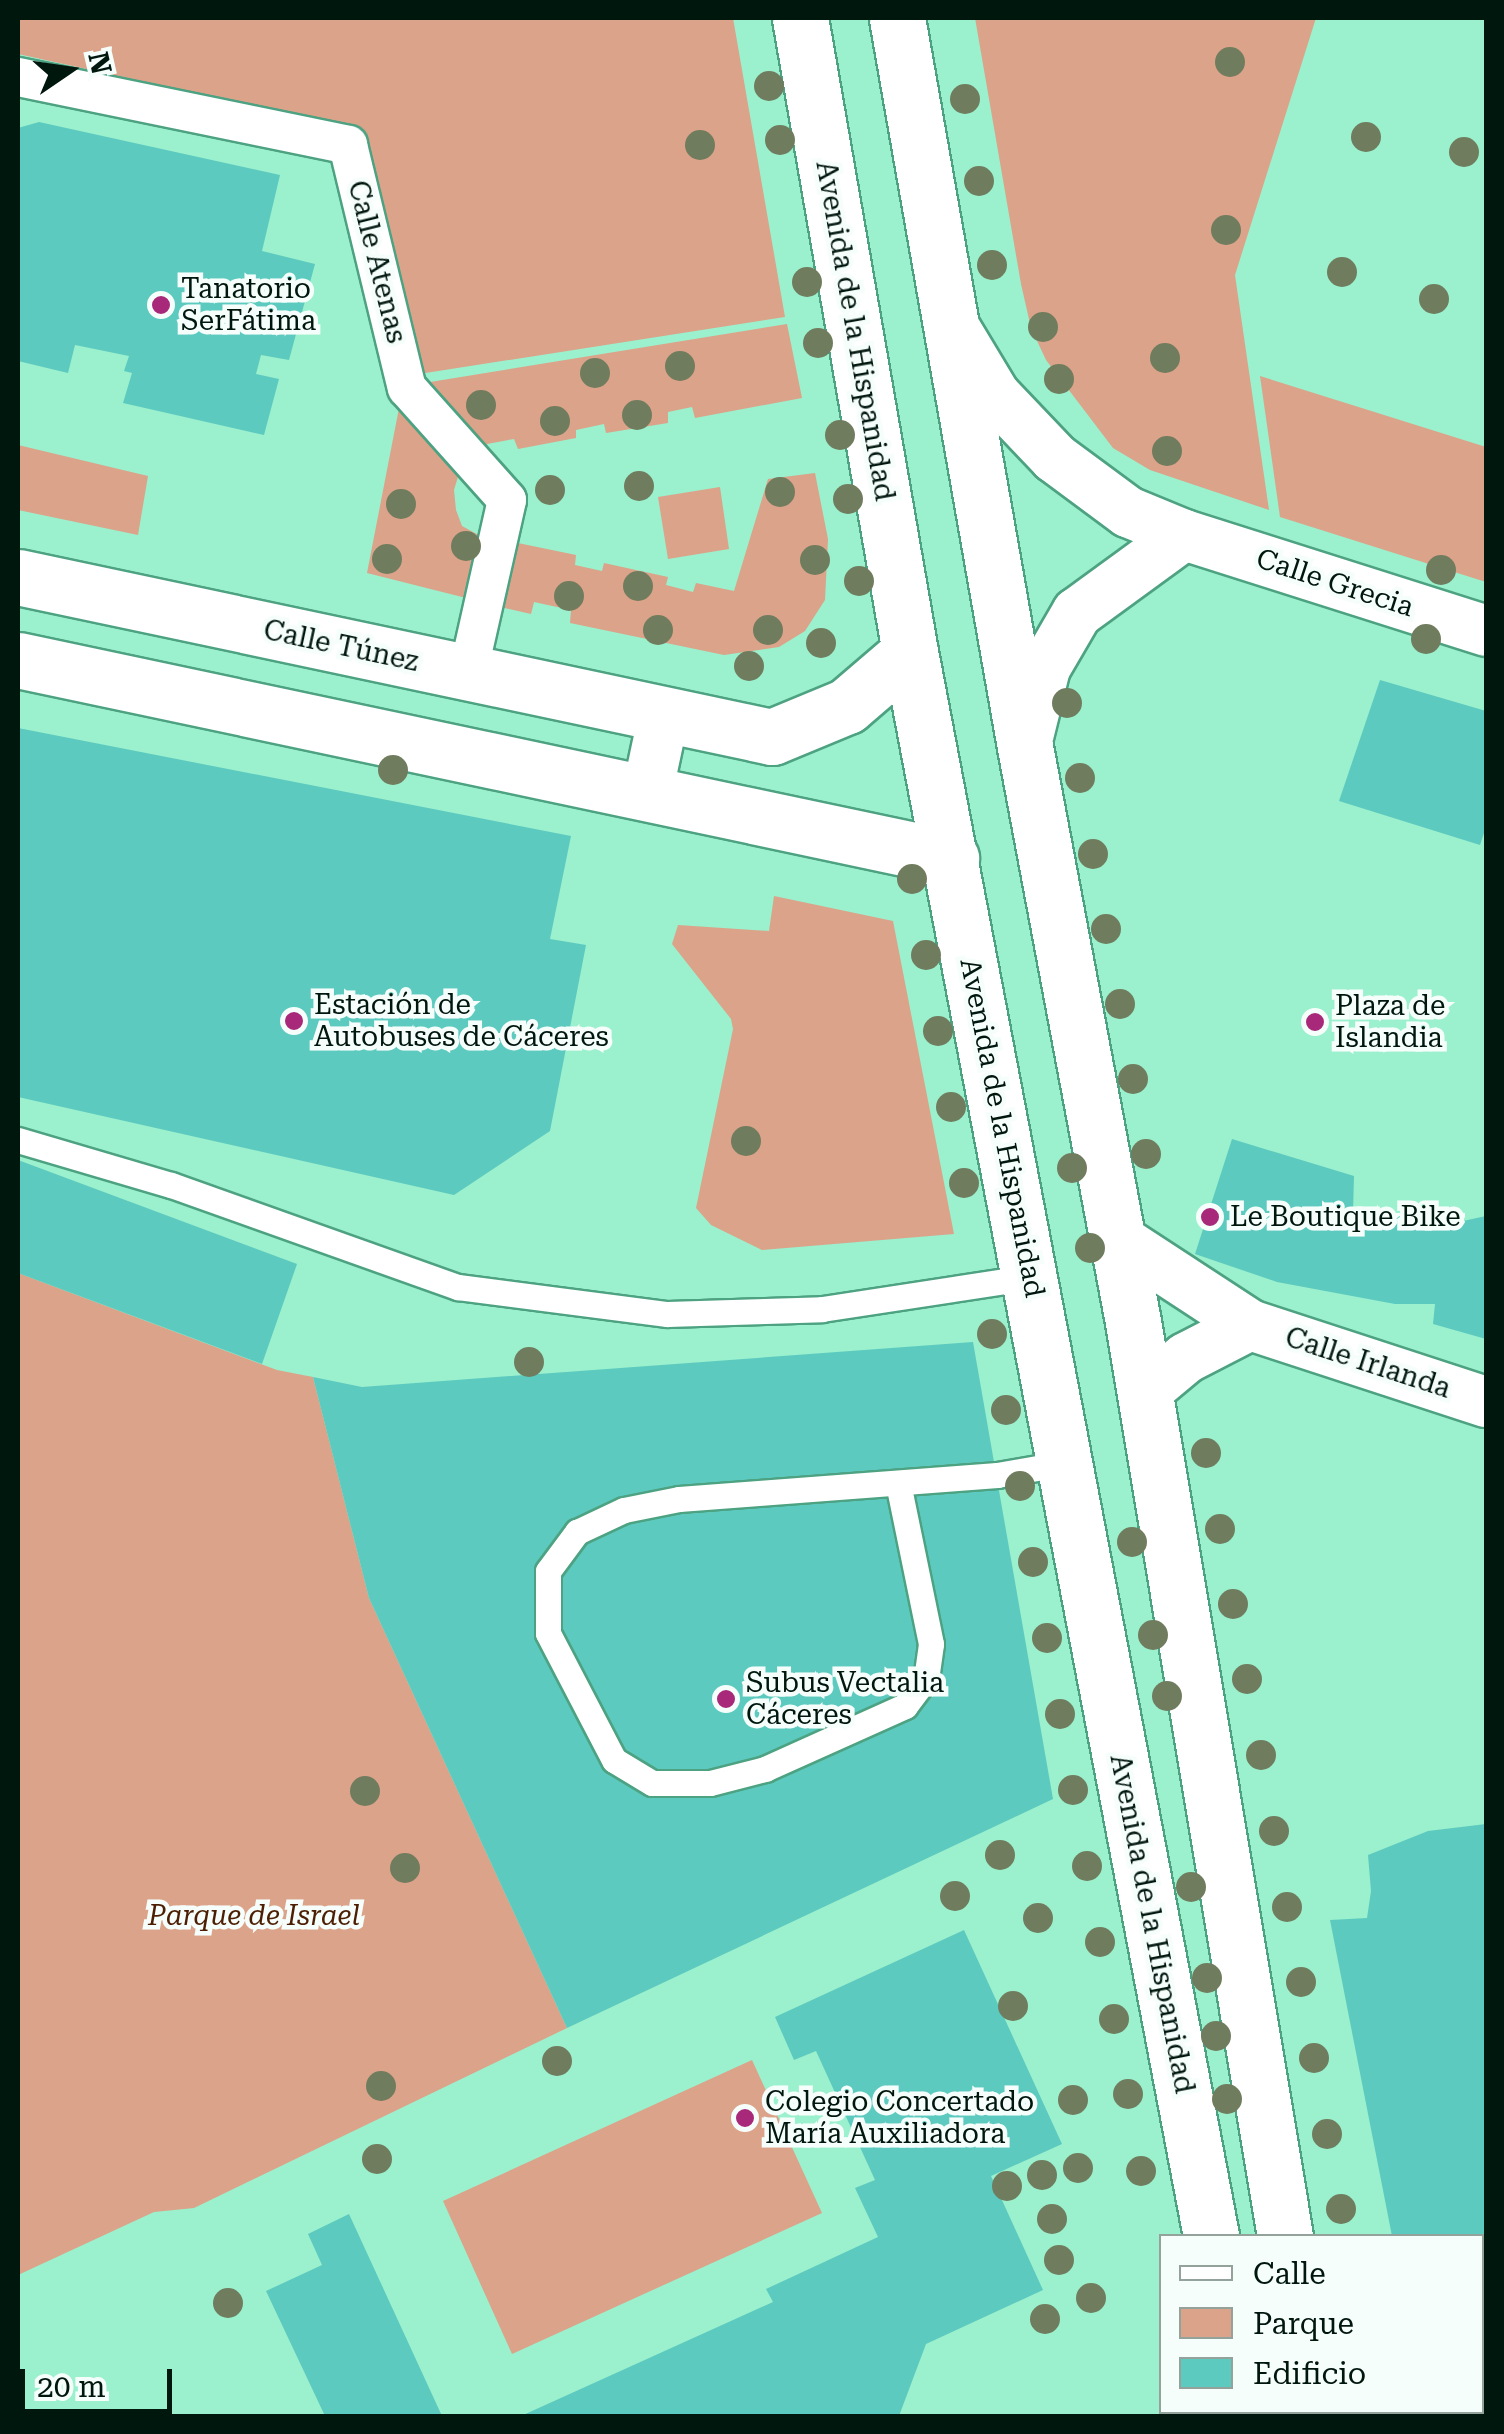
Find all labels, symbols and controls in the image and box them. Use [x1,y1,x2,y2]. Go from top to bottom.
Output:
north arrow [20,20,120,120]
text: N [81,49,118,77]
street label: Avenida de la Hispanidad [809,158,901,504]
street label: Calle Atenas [341,177,413,347]
place label: Tanatorio SerFátima [181,272,316,338]
marker: Tanatorio SerFátima [150,294,172,316]
street label: Calle Grecia [1252,542,1418,624]
street label: Calle Túnez [261,613,421,679]
street label: Avenida de la Hispanidad [953,956,1051,1300]
place label: Estación de Autobuses de Cáceres [314,988,609,1054]
place label: Plaza de Islandia [1335,989,1445,1055]
marker: Estación de Autobuses de Cáceres [283,1010,305,1032]
marker: Plaza de Islandia [1304,1011,1326,1033]
place label: Le Boutique Bike [1230,1200,1461,1234]
marker: Le Boutique Bike [1199,1206,1221,1228]
street label: Calle Irlanda [1281,1320,1455,1406]
place label: Subus Vectalia Cáceres [746,1666,944,1732]
marker: Subus Vectalia Cáceres [715,1688,737,1710]
street label: Avenida de la Hispanidad [1103,1752,1201,2096]
park label: Parque de Israel [148,1899,360,1933]
place label: Colegio Concertado María Auxiliadora [765,2085,1034,2151]
marker: Colegio Concertado María Auxiliadora [734,2107,756,2129]
legend [1159,2234,1484,2414]
text: Calle [1253,2256,1326,2291]
text: Parque [1253,2306,1354,2341]
scale bar [25,2349,178,2411]
text: Edificio [1253,2356,1366,2391]
text: 20 m [37,2369,106,2404]

